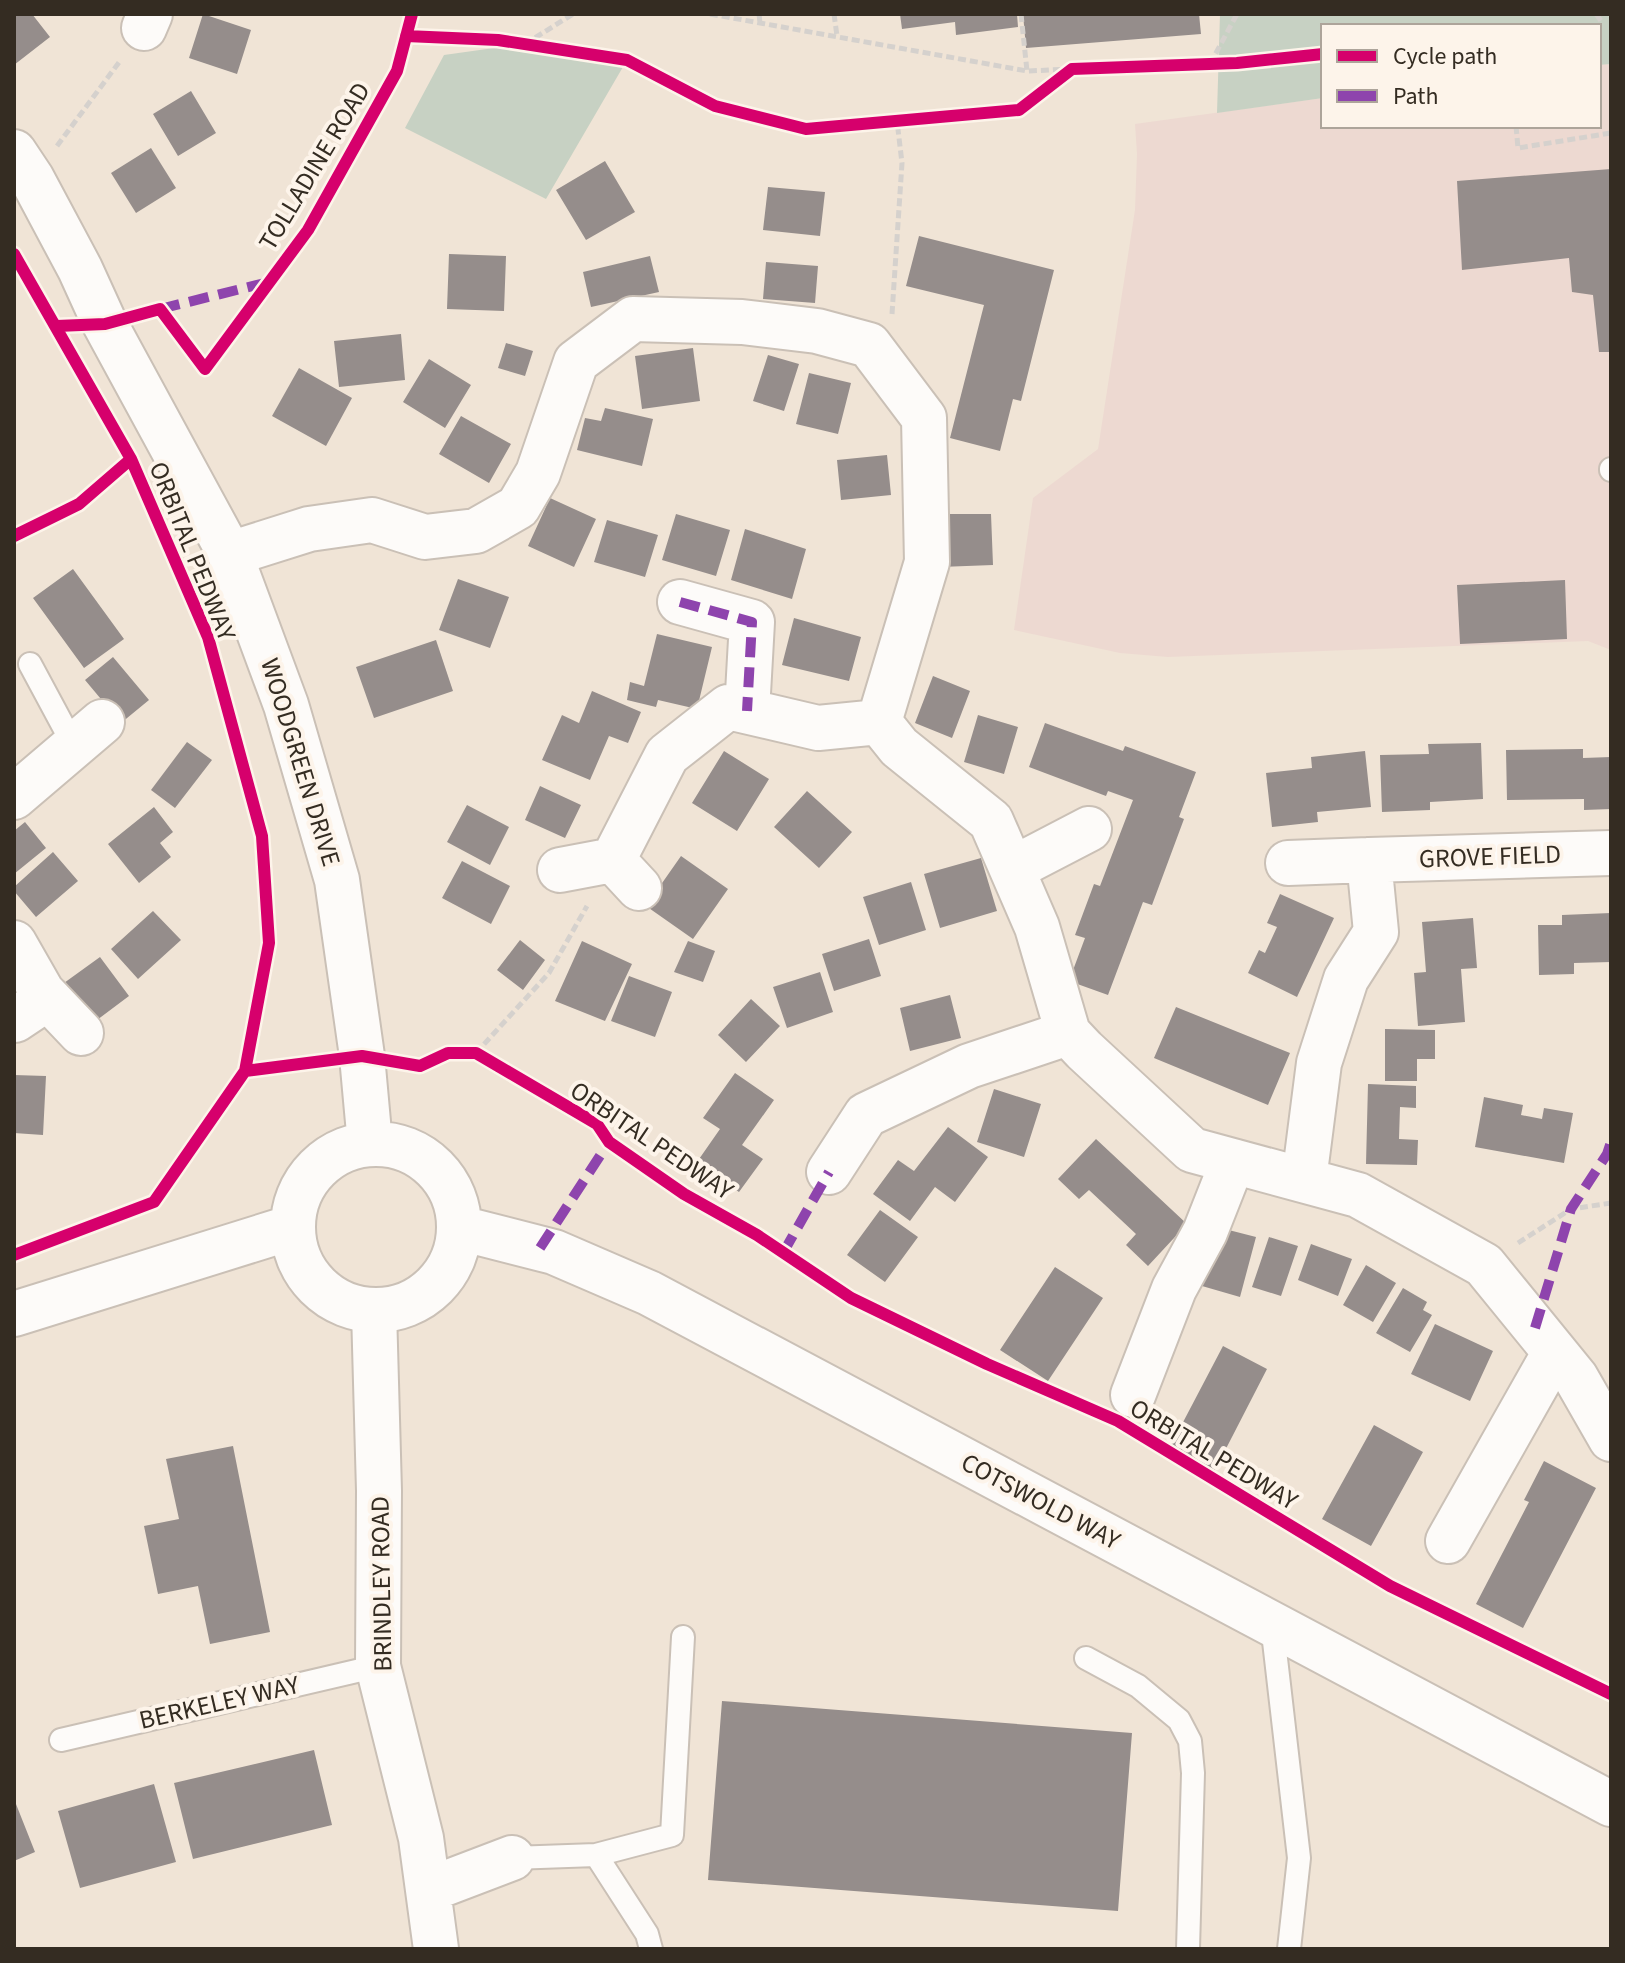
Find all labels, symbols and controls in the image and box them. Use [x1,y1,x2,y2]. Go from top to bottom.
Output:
legend [1321,24,1601,128]
text: Cycle path [1393,39,1497,74]
street label: TOLLADINE ROAD [250,75,379,257]
text: Path [1393,79,1439,114]
street label: ORBITAL PEDWAY [140,456,245,647]
street label: WOODGREEN DRIVE [251,654,350,871]
street label: GROVE FIELD [1418,836,1562,877]
street label: ORBITAL PEDWAY [563,1072,741,1209]
street label: ORBITAL PEDWAY [1123,1390,1305,1519]
street label: COTSWOLD WAY [955,1444,1127,1559]
street label: BRINDLEY ROAD [361,1496,402,1672]
street label: BERKELEY WAY [136,1666,303,1739]

